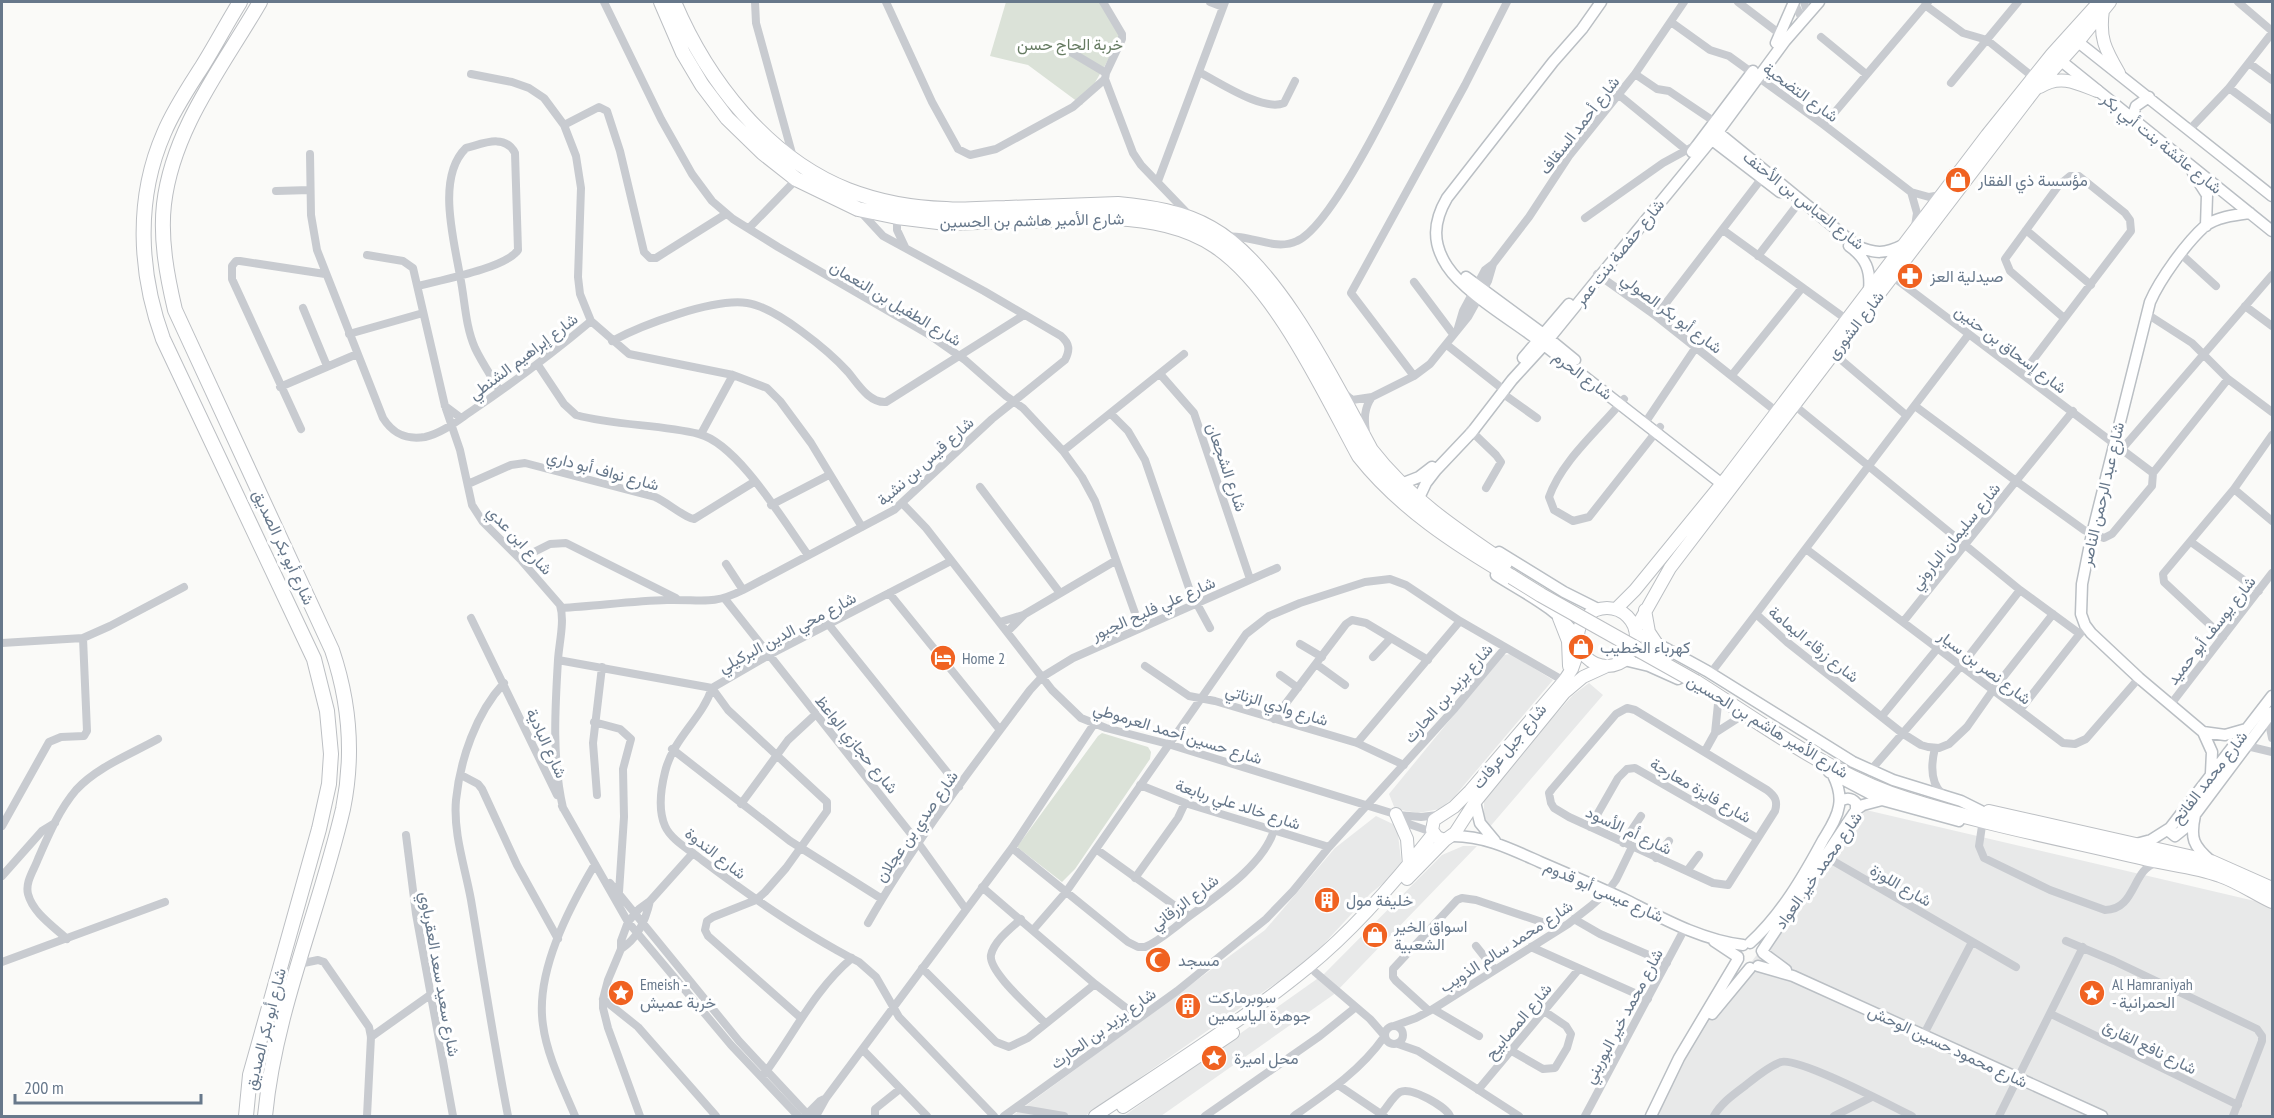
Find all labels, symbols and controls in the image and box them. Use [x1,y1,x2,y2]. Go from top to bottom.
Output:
park label: خربة الحاج حسن [1017,34,1123,56]
street label: شارع التضحية [1758,58,1843,128]
street label: شارع أحمد السقاف [1535,72,1625,179]
street label: شارع عائشة بنت أبي بكر [2094,88,2226,201]
street label: شارع العباس بن الأحنف [1738,146,1869,255]
shop icon: مؤسسة ذي الفقار [1943,165,1973,195]
place label: مؤسسة ذي الفقار [1977,170,2088,194]
street label: شارع حفصة بنت عمر [1569,195,1670,312]
street label: شارع الأمير هاشم بن الحسين [940,208,1124,234]
street label: شارع الطفيل بن النعمان [826,256,965,352]
pharmacy icon: صيدلية العز [1895,261,1925,291]
place label: صيدلية العز [1929,266,2003,287]
street label: شارع أبو بكر الصولي [1615,269,1726,361]
street label: شارع الشورى [1822,287,1889,364]
street label: شارع إسحاق بن حنين [1950,300,2071,399]
street label: شارع إبراهيم الشنطي [464,308,584,407]
street label: شارع الحرم [1548,346,1617,405]
street label: شارع قيس بن نشبة [872,412,979,511]
street label: شارع الشجعان [1201,420,1252,515]
street label: شارع عبد الرحمن الناصر [2076,420,2130,569]
street label: شارع نواف أبو داري [544,445,661,498]
street label: شارع سليمان الباروني [1906,478,2007,596]
street label: شارع أبو بكر الصديق [247,486,319,609]
street label: شارع ابن عدي [480,501,557,581]
street label: شارع علي فليح الجبور [1087,572,1220,648]
street label: شارع يوسف أبو حميد [2162,572,2261,690]
street label: شارع محي الدين البركيلي [715,587,861,680]
street label: شارع زرقاء اليمامة [1763,601,1863,688]
street label: شارع نصر بن سيار [1933,625,2035,710]
shop icon: كهرباء الخطيب [1566,632,1596,662]
place label: كهرباء الخطيب [1600,637,1690,658]
street label: شارع يزيد بن الحارث [1399,639,1498,748]
hotel icon: Home 2 [928,643,958,673]
place label: Home 2 [962,648,1005,668]
street label: شارع الأمير هاشم بن الحسين [1683,670,1852,784]
street label: شارع وادي الزناتي [1222,680,1331,734]
street label: شارع حجازي الواعظ [808,691,903,800]
street label: شارع حسين أحمد العرموطي [1090,698,1265,772]
street label: شارع جبل عرفات [1468,699,1552,794]
street label: شارع البادية [520,705,572,782]
street label: شارع محمد الفاتح [2166,727,2253,829]
street label: شارع فايزة معارجة [1646,753,1755,829]
street label: شارع صدي بن عجلان [870,766,965,888]
street label: شارع خالد علي ربابعة [1172,774,1303,837]
street label: شارع أم الأسود [1582,801,1675,860]
street label: شارع محمد خير العواد [1770,807,1868,934]
street label: شارع الندوة [680,823,751,885]
street label: شارع عيسى أبو قدوم [1540,856,1667,928]
street label: شارع اللوزة [1866,859,1935,912]
street label: شارع الزرقاني [1146,870,1225,937]
building icon: خليفة مول [1312,885,1342,915]
street label: شارع سعيد سعد العقرباوي [412,890,464,1059]
place label: خليفة مول [1346,890,1413,911]
street label: شارع محمد سالم الذويب [1436,895,1577,998]
place label: اسواق الخير الشعبية [1393,916,1467,954]
shop icon: اسواق الخير الشعبية [1360,920,1390,950]
mosque icon: مسجد [1143,945,1173,975]
street label: شارع محمد خير البوريني [1579,945,1671,1089]
place label: مسجد [1178,950,1219,970]
street label: شارع أبو بكر الصديق [240,966,292,1092]
place label: Emeish - خربة عميش [640,974,716,1013]
place label: Al Hamraniyah - الحمرانية [2112,974,2193,1013]
place icon: Emeish - خربة عميش [606,978,636,1008]
place icon: Al Hamraniyah - الحمرانية [2077,978,2107,1008]
street label: شارع المصابيح [1480,979,1557,1064]
street label: شارع يزيد بن الحارث [1046,983,1161,1075]
place label: سوبرماركت جوهرة الياسمين [1208,987,1311,1026]
building icon: سوبرماركت جوهرة الياسمين [1173,991,1203,1021]
street label: شارع محمود حسين الوحش [1864,1000,2031,1094]
street label: شارع نافع القارئ [2099,1016,2200,1080]
place icon: محل اميرة [1199,1043,1229,1073]
place label: محل اميرة [1234,1048,1299,1069]
scale bar [15,1067,201,1105]
text: 200 m [24,1076,64,1099]

